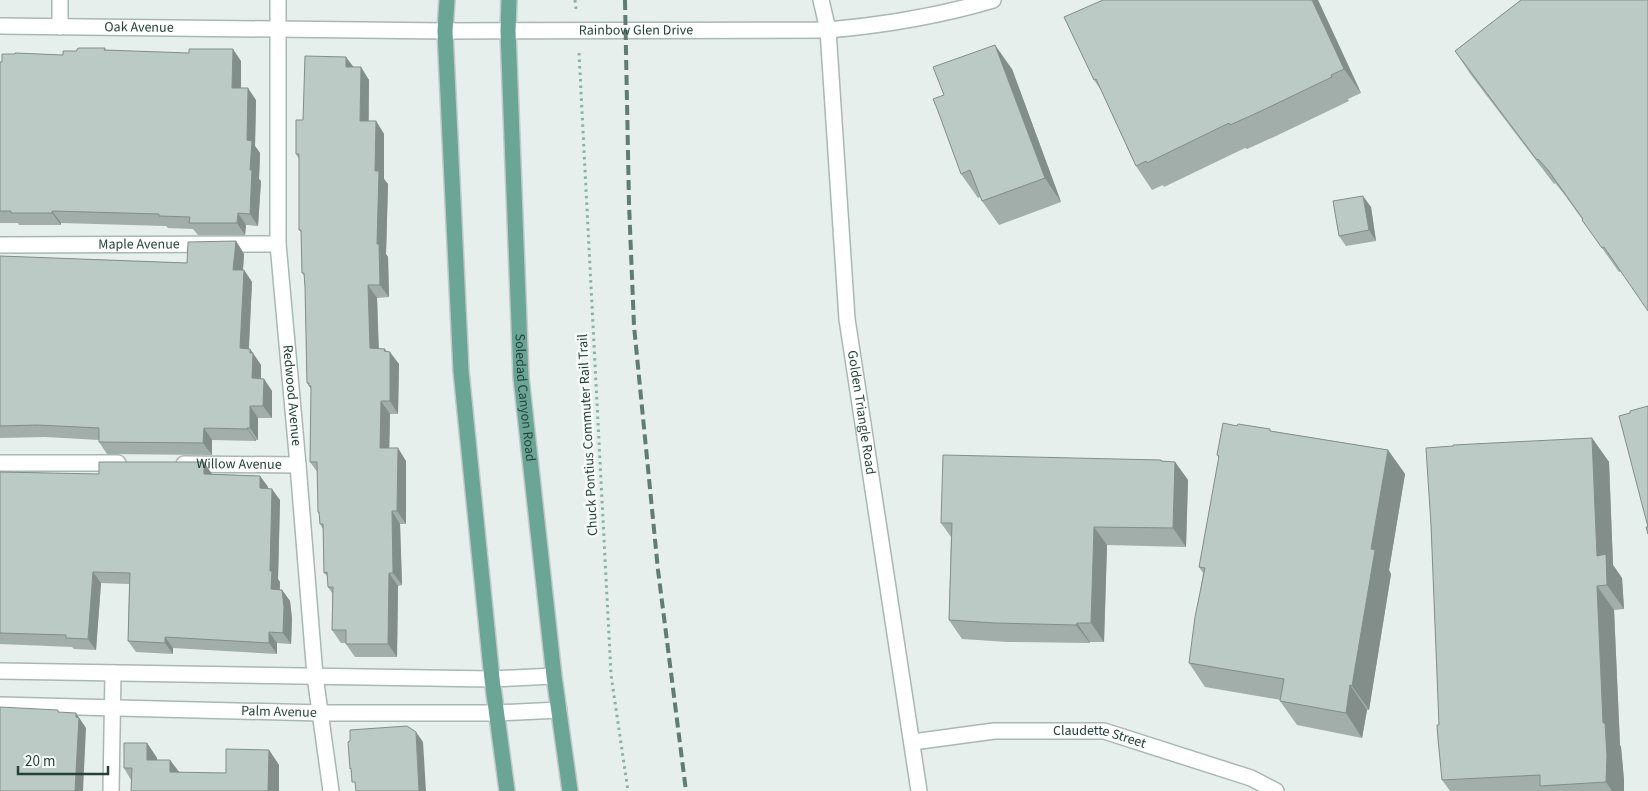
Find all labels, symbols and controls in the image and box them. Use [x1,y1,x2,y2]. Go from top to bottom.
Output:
street label: Oak Avenue [104,17,174,38]
street label: Rainbow Glen Drive [579,20,693,41]
street label: Maple Avenue [98,234,180,255]
street label: Soledad Canyon Road [509,333,540,463]
street label: Chuck Pontius Commuter Rail Trail [573,333,603,537]
street label: Redwood Avenue [277,344,306,447]
street label: Golden Triangle Road [842,349,881,476]
street label: Willow Avenue [196,454,282,475]
street label: Palm Avenue [241,701,317,723]
street label: Claudette Street [1053,721,1149,754]
scale bar [18,744,108,776]
text: 20 m [25,751,55,772]

